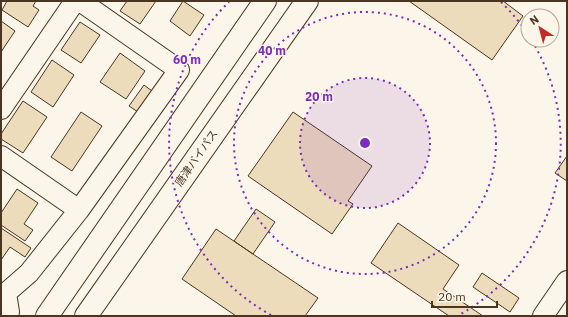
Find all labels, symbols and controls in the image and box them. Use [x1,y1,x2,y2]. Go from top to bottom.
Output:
north arrow [520,8,560,48]
text: N [527,12,541,28]
text: 40 m [258,43,286,58]
text: 60 m [173,52,201,67]
text: 20 m [305,89,333,104]
street label: 唐津バイパス [171,127,221,189]
centre of rings [358,136,372,150]
scale bar [432,283,497,309]
text: 20 m [438,289,466,304]

